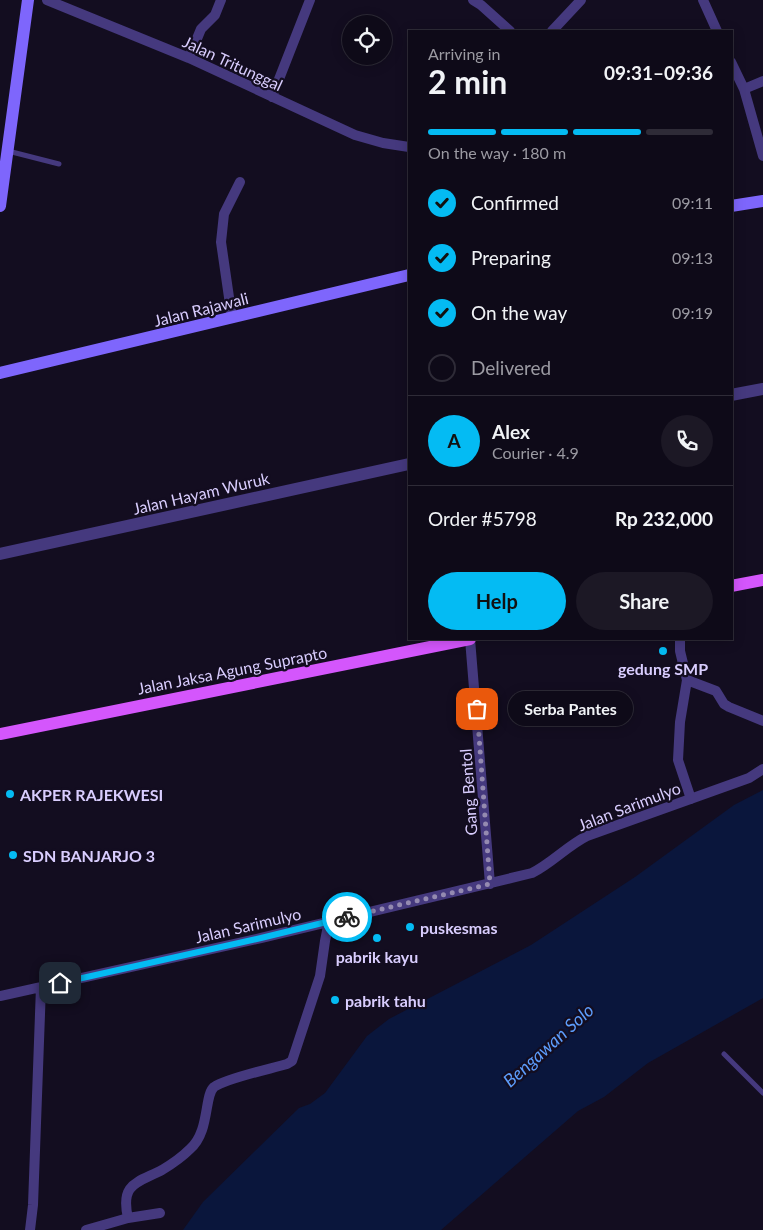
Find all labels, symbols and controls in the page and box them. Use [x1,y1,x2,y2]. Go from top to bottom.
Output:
map controls [342,15,392,65]
button: locate [342,15,392,65]
street label: Jalan Tritunggal [180,32,286,94]
text: Arriving in [428,44,501,63]
text: 09:31–09:36 [604,61,713,84]
text: 2 min [428,62,507,101]
text: On the way · 180 m [428,143,566,162]
icon: check [428,189,456,217]
text: Confirmed [471,191,559,214]
text: 09:11 [672,193,713,212]
icon: check [428,244,456,272]
text: Preparing [471,246,551,269]
text: 09:13 [672,248,713,267]
street label: Jalan Rajawali [152,288,250,330]
icon: check [428,299,456,327]
text: On the way [471,301,567,324]
text: 09:19 [672,303,713,322]
text: Delivered [471,356,551,379]
button: phone [661,415,713,467]
text: Alex [492,420,530,443]
text: A [447,429,461,452]
text: Courier · 4.9 [492,443,579,462]
street label: Jalan Hayam Wuruk [131,468,272,518]
text: Order #5798 [428,507,537,530]
text: Rp 232,000 [615,507,713,530]
button: Help [428,572,566,630]
button: Share [576,572,713,630]
street label: Jalan Jaksa Agung Suprapto [136,642,328,698]
marker: gedung SMP [657,645,669,657]
place label: gedung SMP [618,659,708,678]
pin [456,688,498,730]
callout: Serba Pantes [507,692,632,726]
icon: bag [463,695,491,723]
text: Serba Pantes [524,699,617,718]
street label: Gang Bentol [455,748,481,836]
street label: Jalan Sarimulyo [575,778,683,834]
place label: AKPER RAJEKWESI [19,785,163,804]
marker: AKPER RAJEKWESI [4,788,16,800]
place label: SDN BANJARJO 3 [23,846,155,865]
marker: SDN BANJARJO 3 [7,849,19,861]
courier [322,892,372,942]
icon: bike [333,903,361,931]
street label: Jalan Sarimulyo [193,904,303,946]
place label: puskesmas [420,918,497,937]
marker: puskesmas [404,921,416,933]
marker: pabrik kayu [371,932,383,944]
place label: pabrik kayu [336,947,418,966]
pin [39,962,81,1004]
icon: home [46,969,74,997]
place label: pabrik tahu [345,991,426,1010]
marker: pabrik tahu [329,994,341,1006]
water label: Bengawan Solo [498,999,598,1091]

